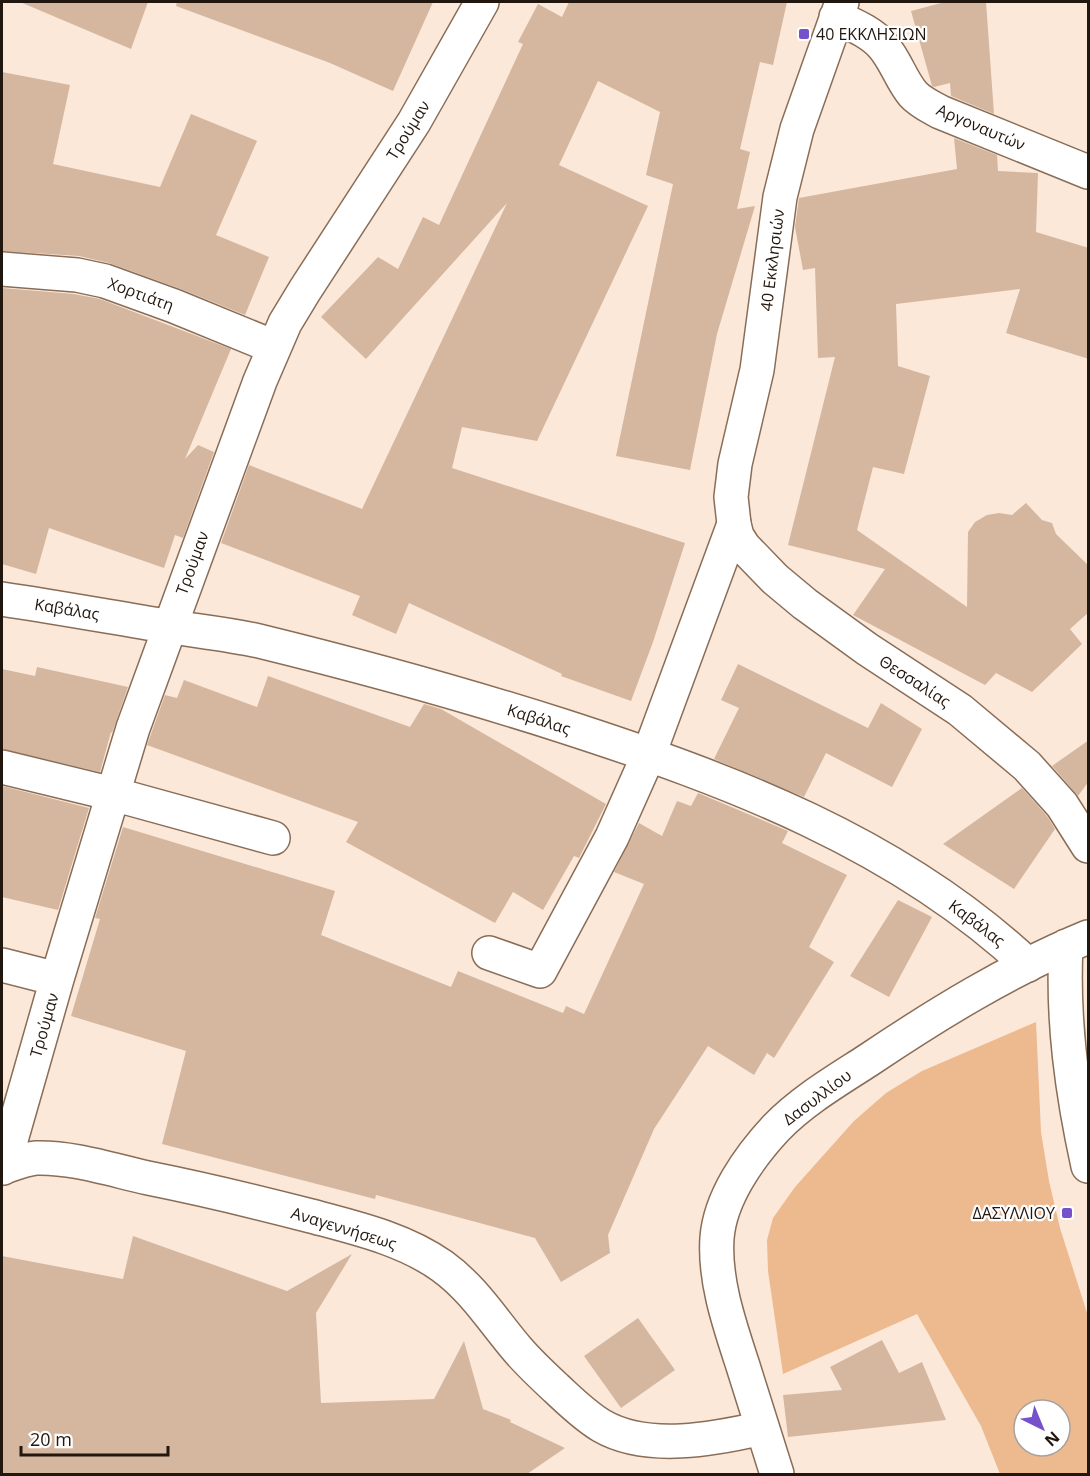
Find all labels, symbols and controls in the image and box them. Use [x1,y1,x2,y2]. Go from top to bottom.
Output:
place label: 40 ΕΚΚΛΗΣΙΩΝ [816,23,926,45]
marker: 40 ΕΚΚΛΗΣΙΩΝ [797,27,811,41]
street label: Τρούμαν [381,96,435,164]
street label: Αργοναυτών [933,98,1029,156]
street label: 40 Εκκλησιών [755,207,789,312]
street label: Χορτιάτη [105,272,177,316]
street label: Τρούμαν [170,528,214,598]
street label: Καβάλας [33,593,101,625]
street label: Θεσσαλίας [875,650,955,712]
street label: Καβάλας [504,698,574,740]
street label: Καβάλας [944,895,1010,952]
street label: Τρούμαν [24,990,64,1060]
street label: Δασυλλίου [778,1064,856,1130]
street label: Αναγεννήσεως [289,1202,400,1255]
place label: ΔΑΣΥΛΛΙΟΥ [972,1202,1055,1224]
marker: ΔΑΣΥΛΛΙΟΥ [1060,1206,1074,1220]
north arrow [1012,1398,1072,1458]
scale bar [21,1419,168,1457]
text: N [1040,1426,1064,1451]
text: 20 m [30,1427,72,1451]

